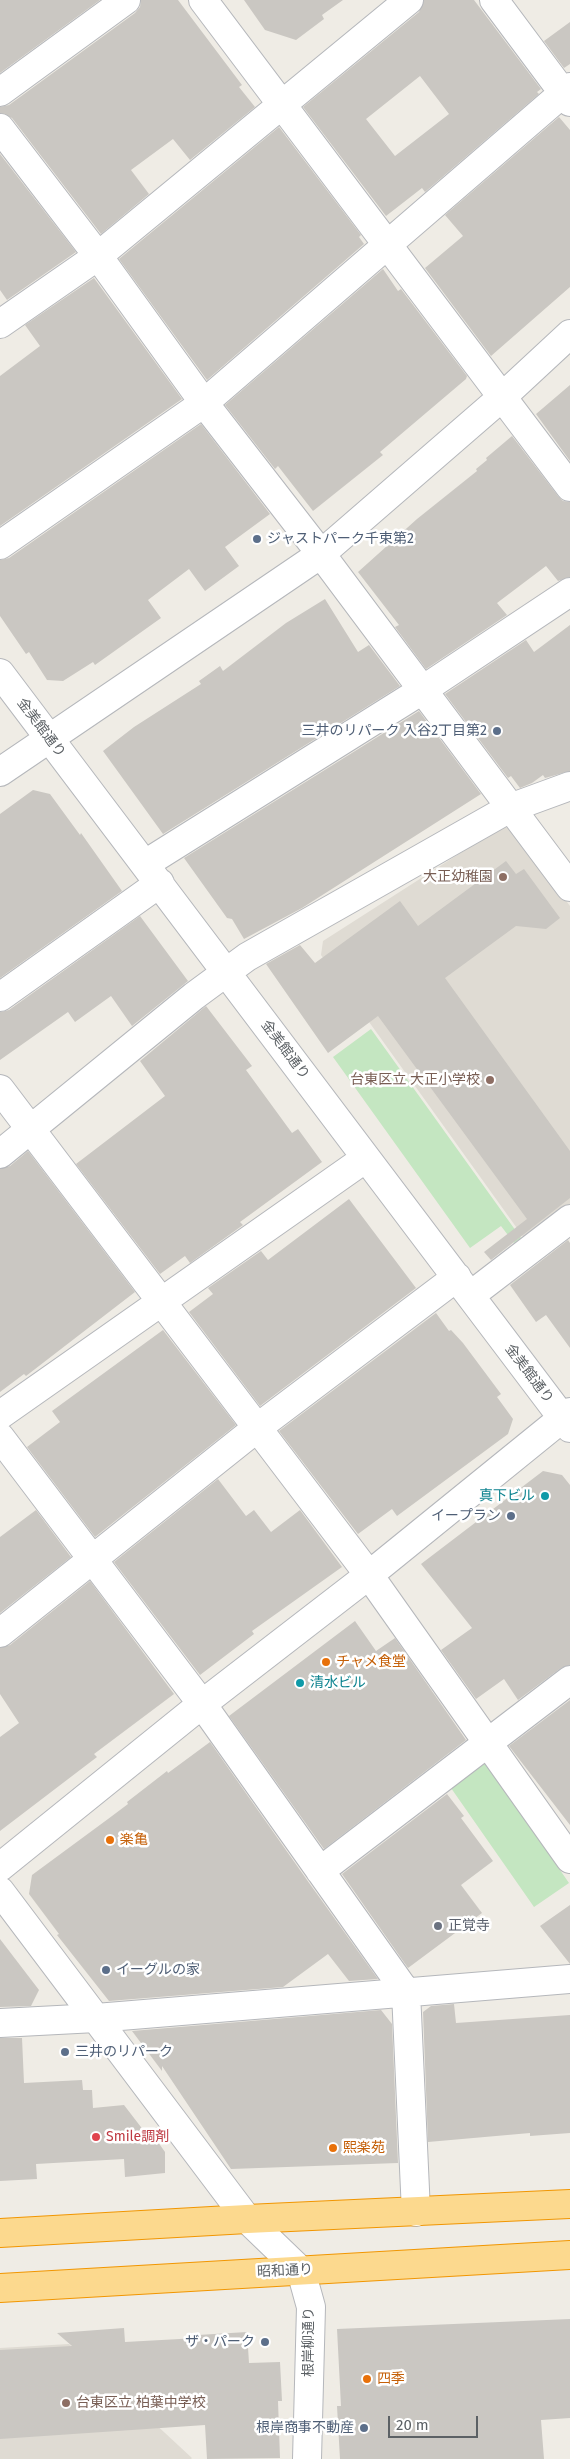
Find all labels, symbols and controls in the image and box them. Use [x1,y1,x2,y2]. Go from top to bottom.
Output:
place label: ジャストパーク千束第2 [267,531,414,547]
marker: ジャストパーク千束第2 [251,533,263,545]
street label: 金美館通り [13,695,69,761]
place label: 三井のリパーク 入谷2丁目第2 [301,723,487,739]
marker: 三井のリパーク 入谷2丁目第2 [491,725,503,737]
place label: 大正幼稚園 [423,869,493,885]
marker: 大正幼稚園 [497,871,509,883]
street label: 金美館通り [257,1017,313,1083]
place label: 台東区立 大正小学校 [350,1072,480,1088]
marker: 台東区立 大正小学校 [484,1074,496,1086]
street label: 金美館通り [501,1341,557,1407]
place label: 真下ビル [479,1488,535,1504]
marker: 真下ビル [539,1490,551,1502]
place label: イープラン [431,1508,501,1524]
marker: イープラン [505,1510,517,1522]
place label: チャメ食堂 [336,1654,406,1670]
marker: チャメ食堂 [320,1656,332,1668]
place label: 清水ビル [310,1675,366,1691]
marker: 清水ビル [294,1677,306,1689]
place label: 楽亀 [120,1832,148,1848]
marker: 楽亀 [104,1834,116,1846]
place label: 正覚寺 [448,1918,490,1934]
marker: 正覚寺 [432,1920,444,1932]
place label: イーグルの家 [116,1962,200,1978]
marker: イーグルの家 [100,1964,112,1976]
place label: 三井のリパーク [75,2044,173,2060]
marker: 三井のリパーク [59,2046,71,2058]
place label: Smile調剤 [106,2129,169,2145]
marker: Smile調剤 [90,2131,102,2143]
place label: 熙楽苑 [343,2140,385,2156]
marker: 熙楽苑 [327,2142,339,2154]
street label: 昭和通り [257,2261,313,2281]
street label: 根岸柳通り [301,2307,317,2377]
place label: ザ・パーク [185,2334,255,2350]
marker: ザ・パーク [259,2336,271,2348]
place label: 四季 [377,2371,405,2387]
marker: 四季 [361,2373,373,2385]
place label: 台東区立 柏葉中学校 [76,2395,206,2411]
marker: 台東区立 柏葉中学校 [60,2397,72,2409]
scale bar [390,2406,480,2438]
text: 20 m [396,2416,429,2434]
place label: 根岸商事不動産 [256,2420,354,2436]
marker: 根岸商事不動産 [358,2422,370,2434]

